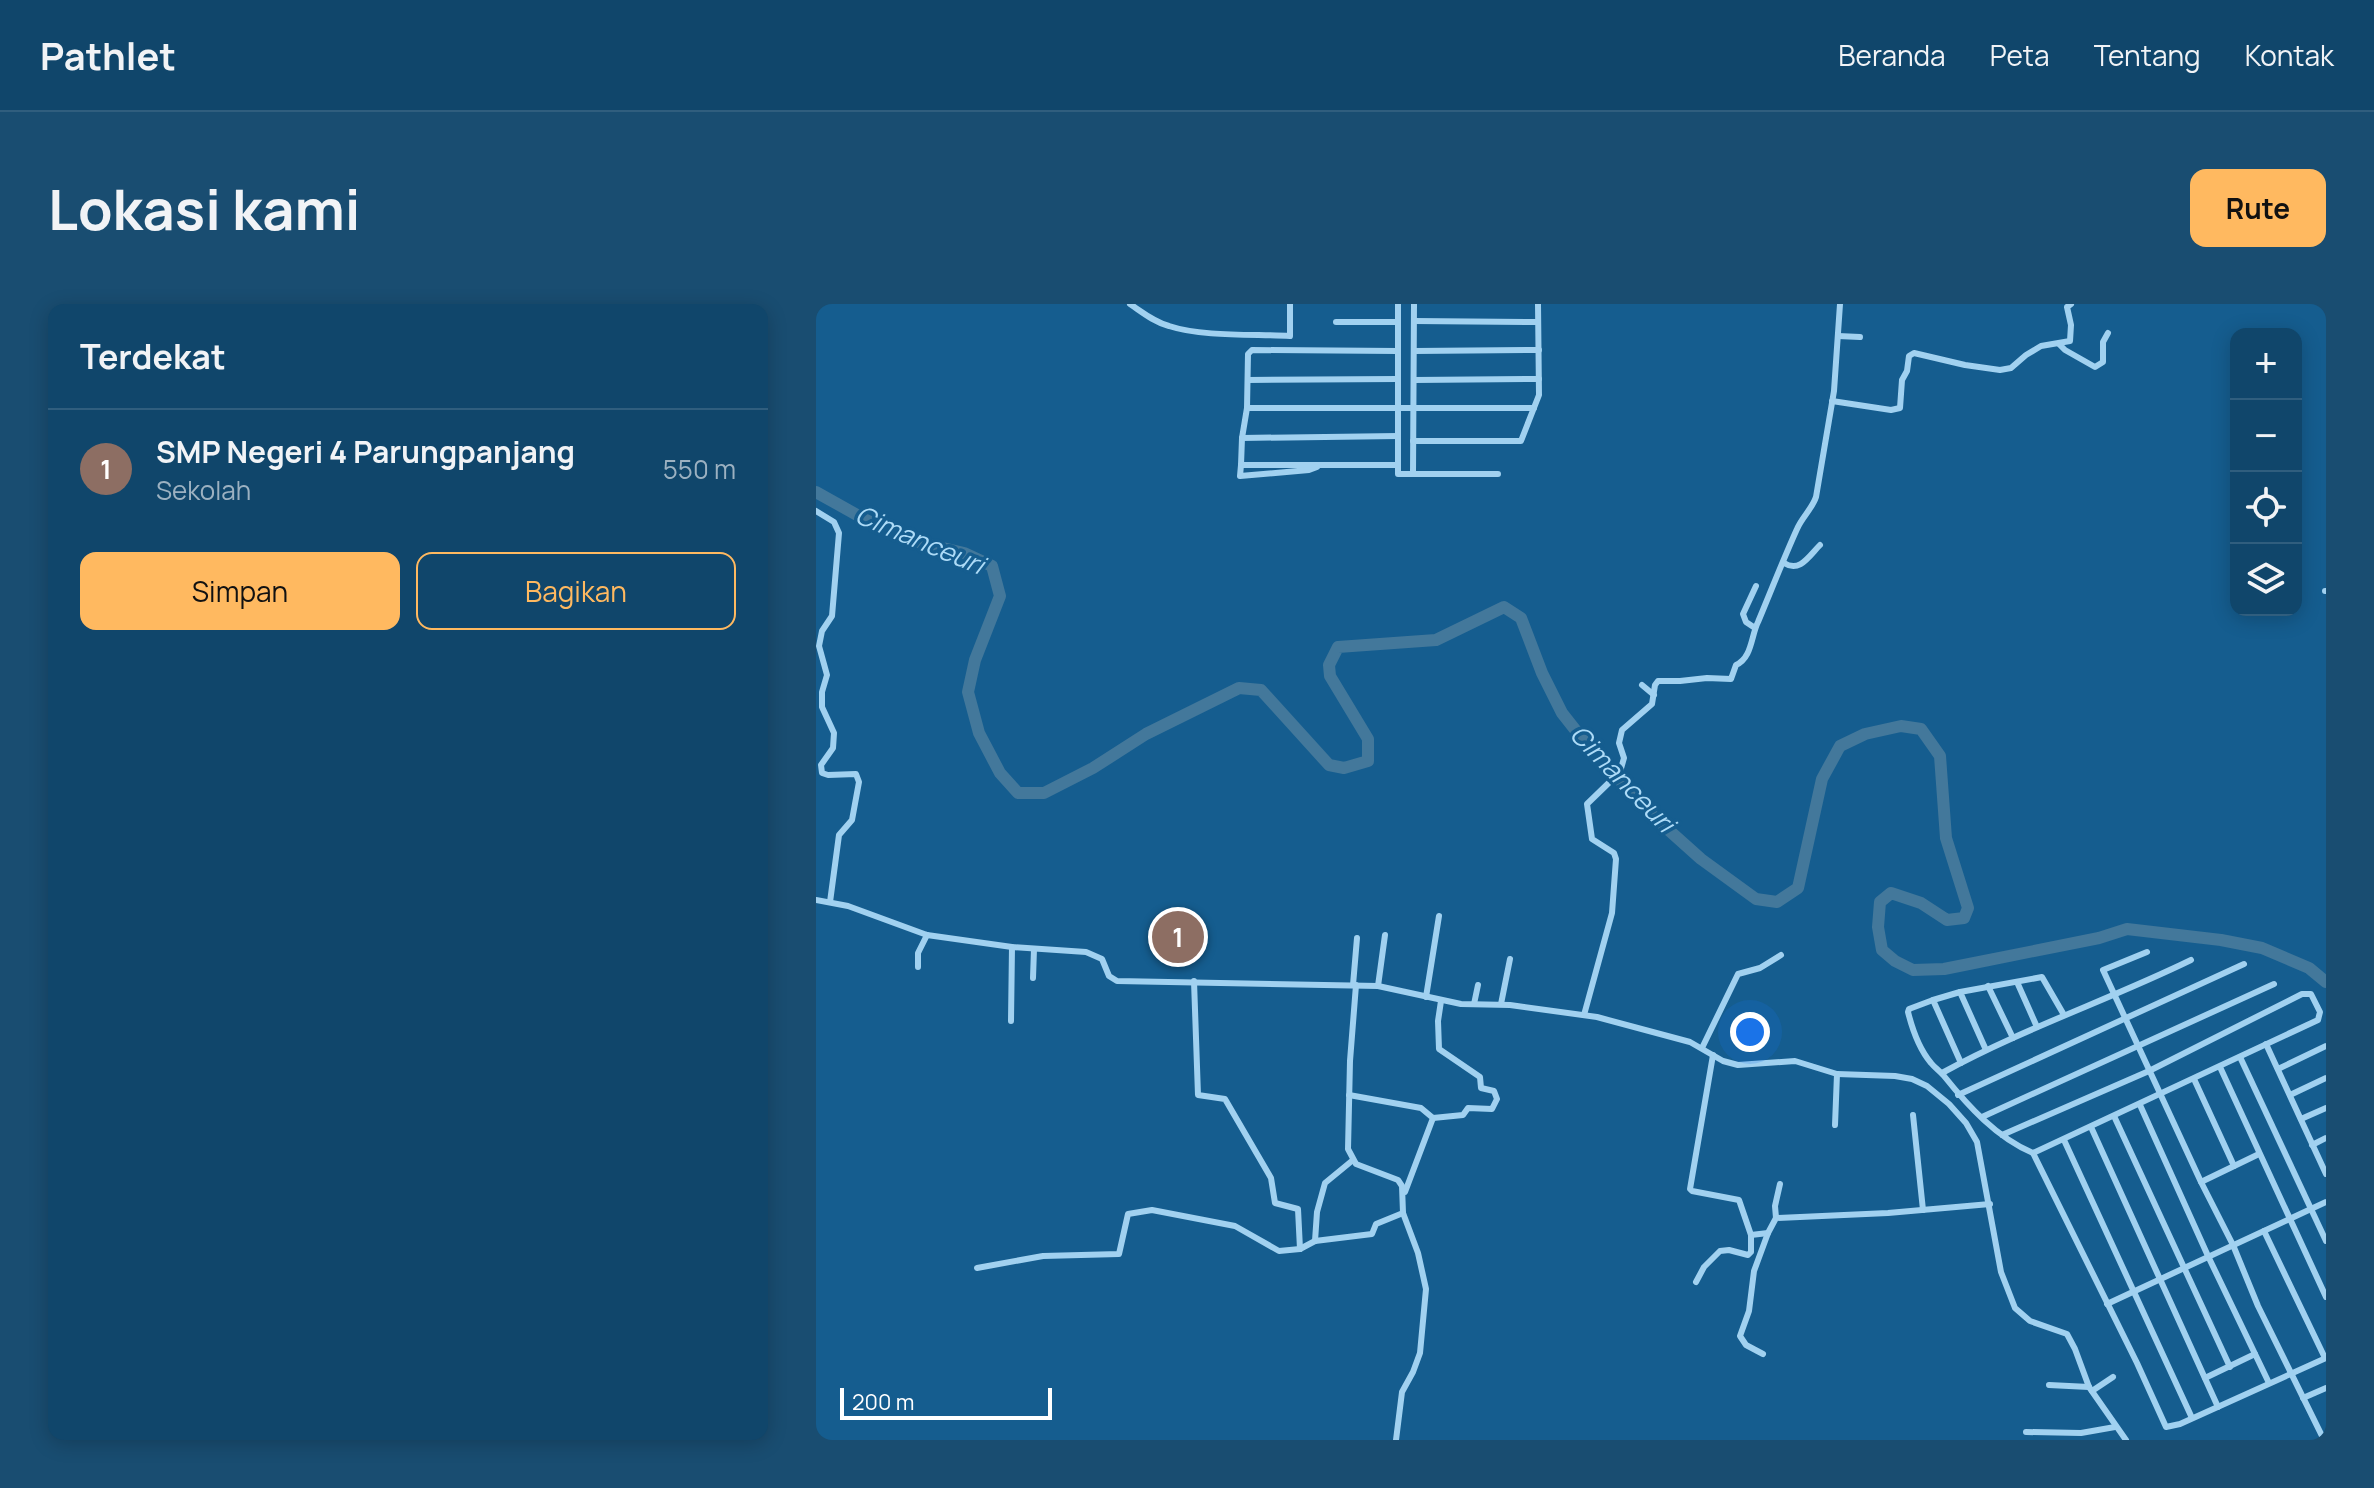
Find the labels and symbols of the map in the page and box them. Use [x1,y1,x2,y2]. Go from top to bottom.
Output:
water label: Cimanceuri [850,496,993,583]
water label: Cimanceuri [1563,716,1685,842]
pin: 1 [1152,907,1204,967]
your location [1730,1012,1770,1052]
scale bar [840,1384,1052,1420]

